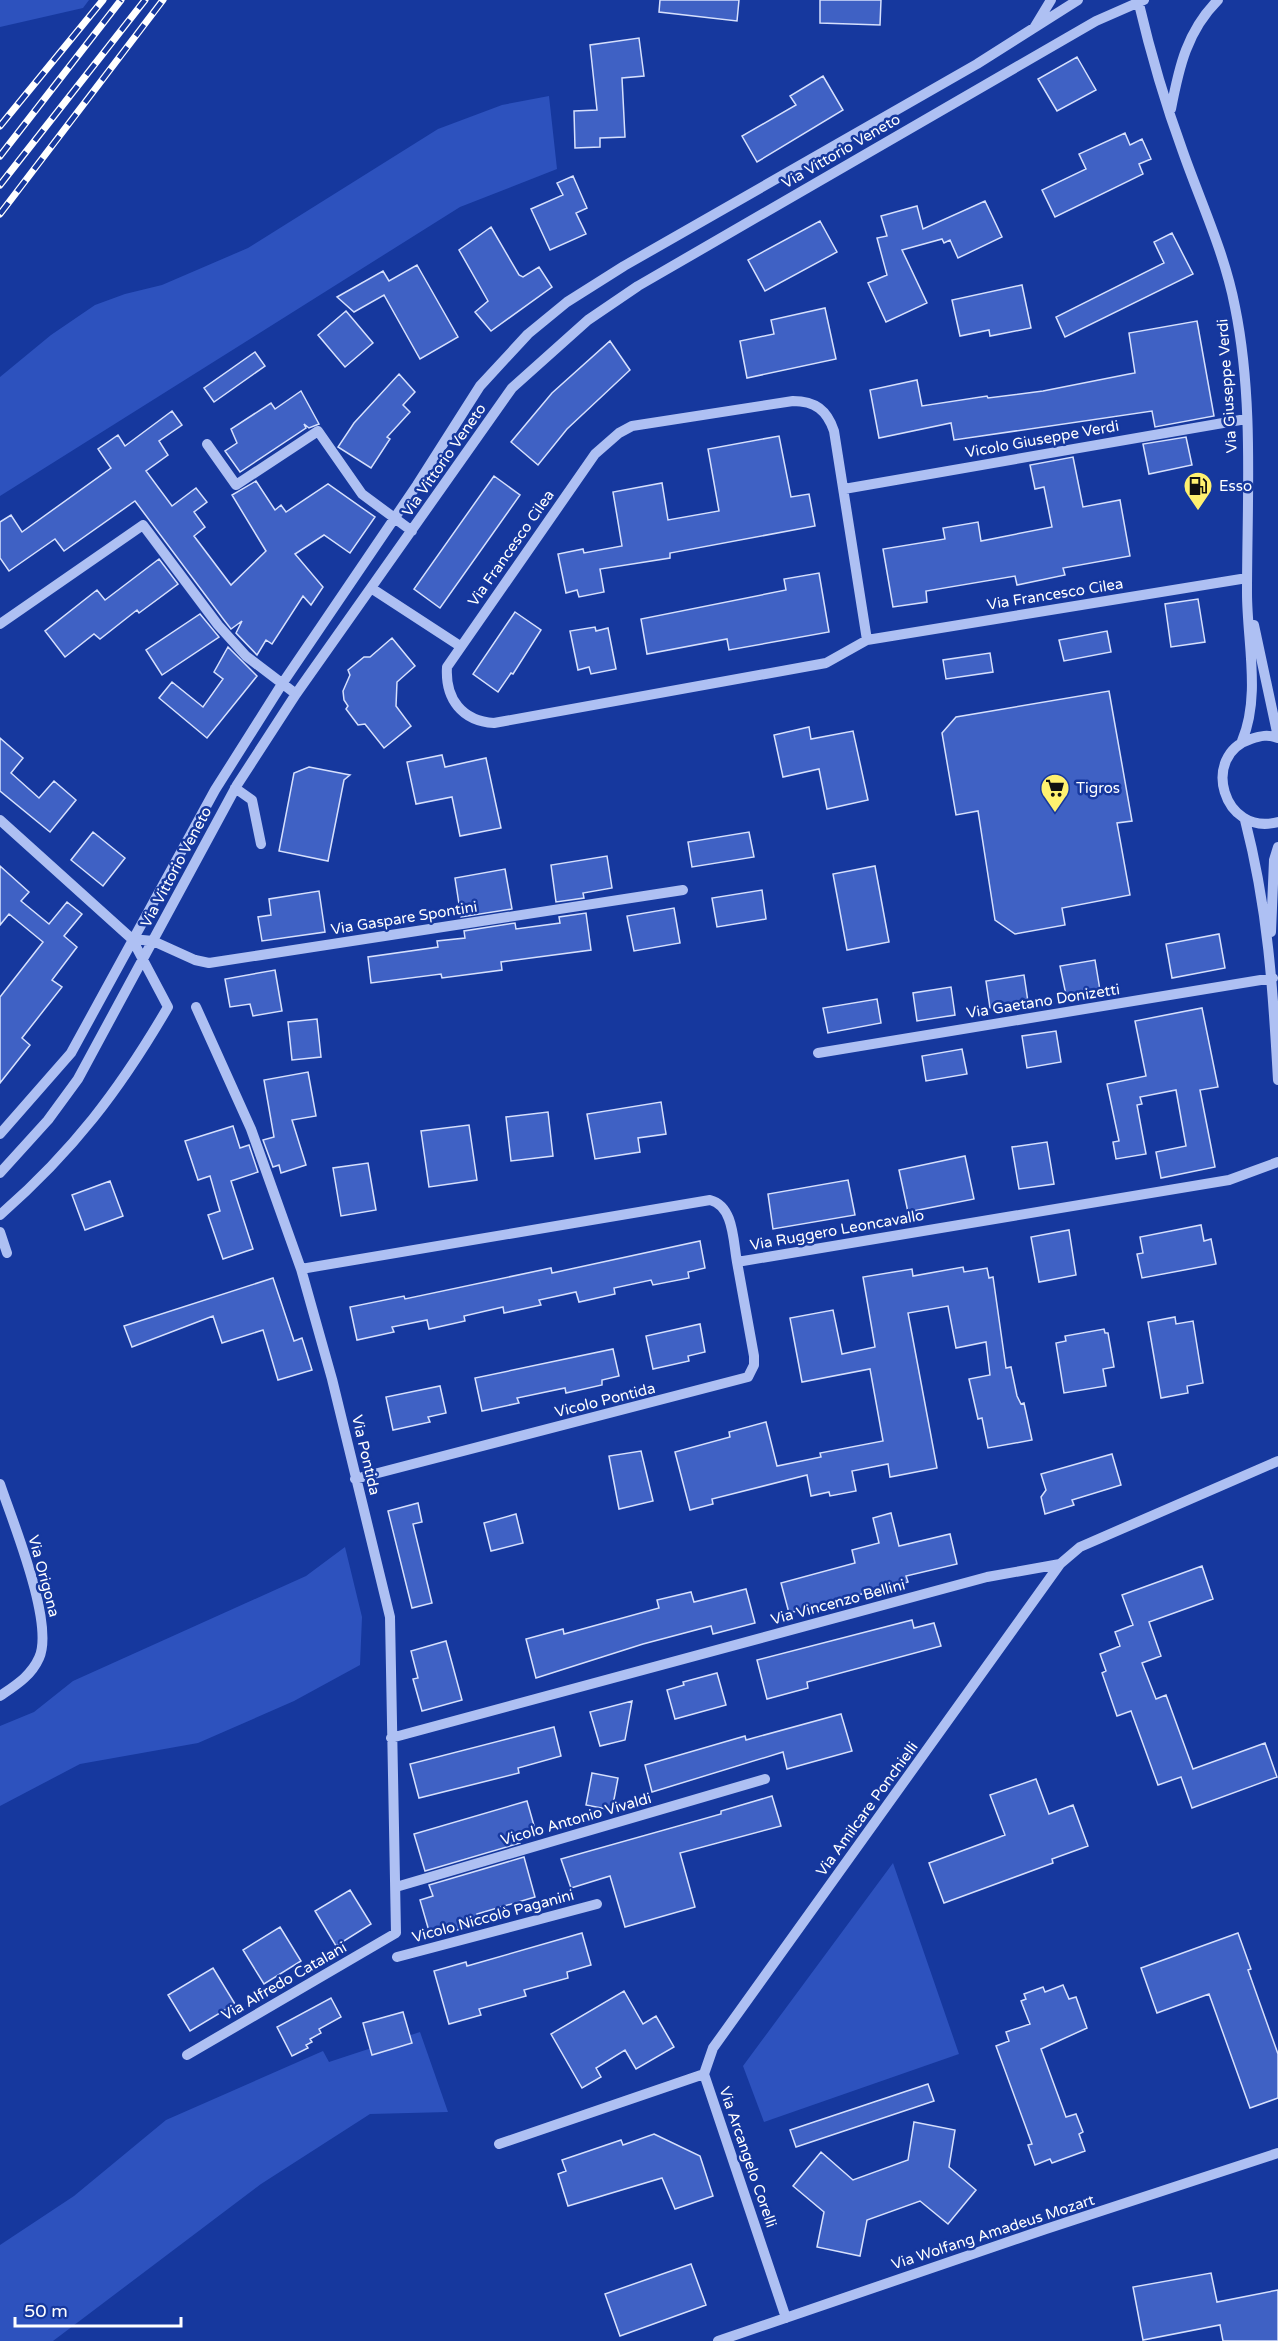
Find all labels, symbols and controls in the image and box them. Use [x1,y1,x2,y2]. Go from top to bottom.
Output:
street label: Via Vittorio Veneto [779,110,903,192]
street label: Via Giuseppe Verdi [1213,318,1241,454]
street label: Via Vittorio Veneto [398,400,490,520]
street label: Vicolo Giuseppe Verdi [964,417,1120,461]
fuel station icon: Esso [1182,470,1214,512]
place label: Esso [1219,477,1252,495]
street label: Via Francesco Cilea [464,486,558,610]
street label: Via Francesco Cilea [986,574,1124,614]
supermarket icon: Tigros [1039,772,1071,814]
place label: Tigros [1076,779,1120,797]
street label: Via Vittorio Veneto [137,804,215,930]
street label: Via Gaspare Spontini [329,898,479,938]
street label: Via Gaetano Donizetti [965,980,1121,1022]
street label: Via Ruggero Leoncavallo [748,1206,926,1254]
street label: Vicolo Pontida [553,1379,657,1421]
street label: Via Pontida [348,1413,384,1497]
street label: Via Origona [24,1533,64,1619]
street label: Via Vincenzo Bellini [769,1575,907,1629]
street label: Via Amilcare Ponchielli [812,1738,922,1880]
street label: Vicolo Antonio Vivaldi [499,1789,653,1849]
street label: Vicolo Niccolò Paganini [410,1886,576,1946]
street label: Via Alfredo Catalani [218,1938,350,2024]
street label: Via Arcangelo Corelli [715,2084,781,2230]
street label: Via Wolfang Amadeus Mozart [889,2191,1097,2273]
scale bar [15,2290,182,2328]
text: 50 m [24,2300,68,2322]

